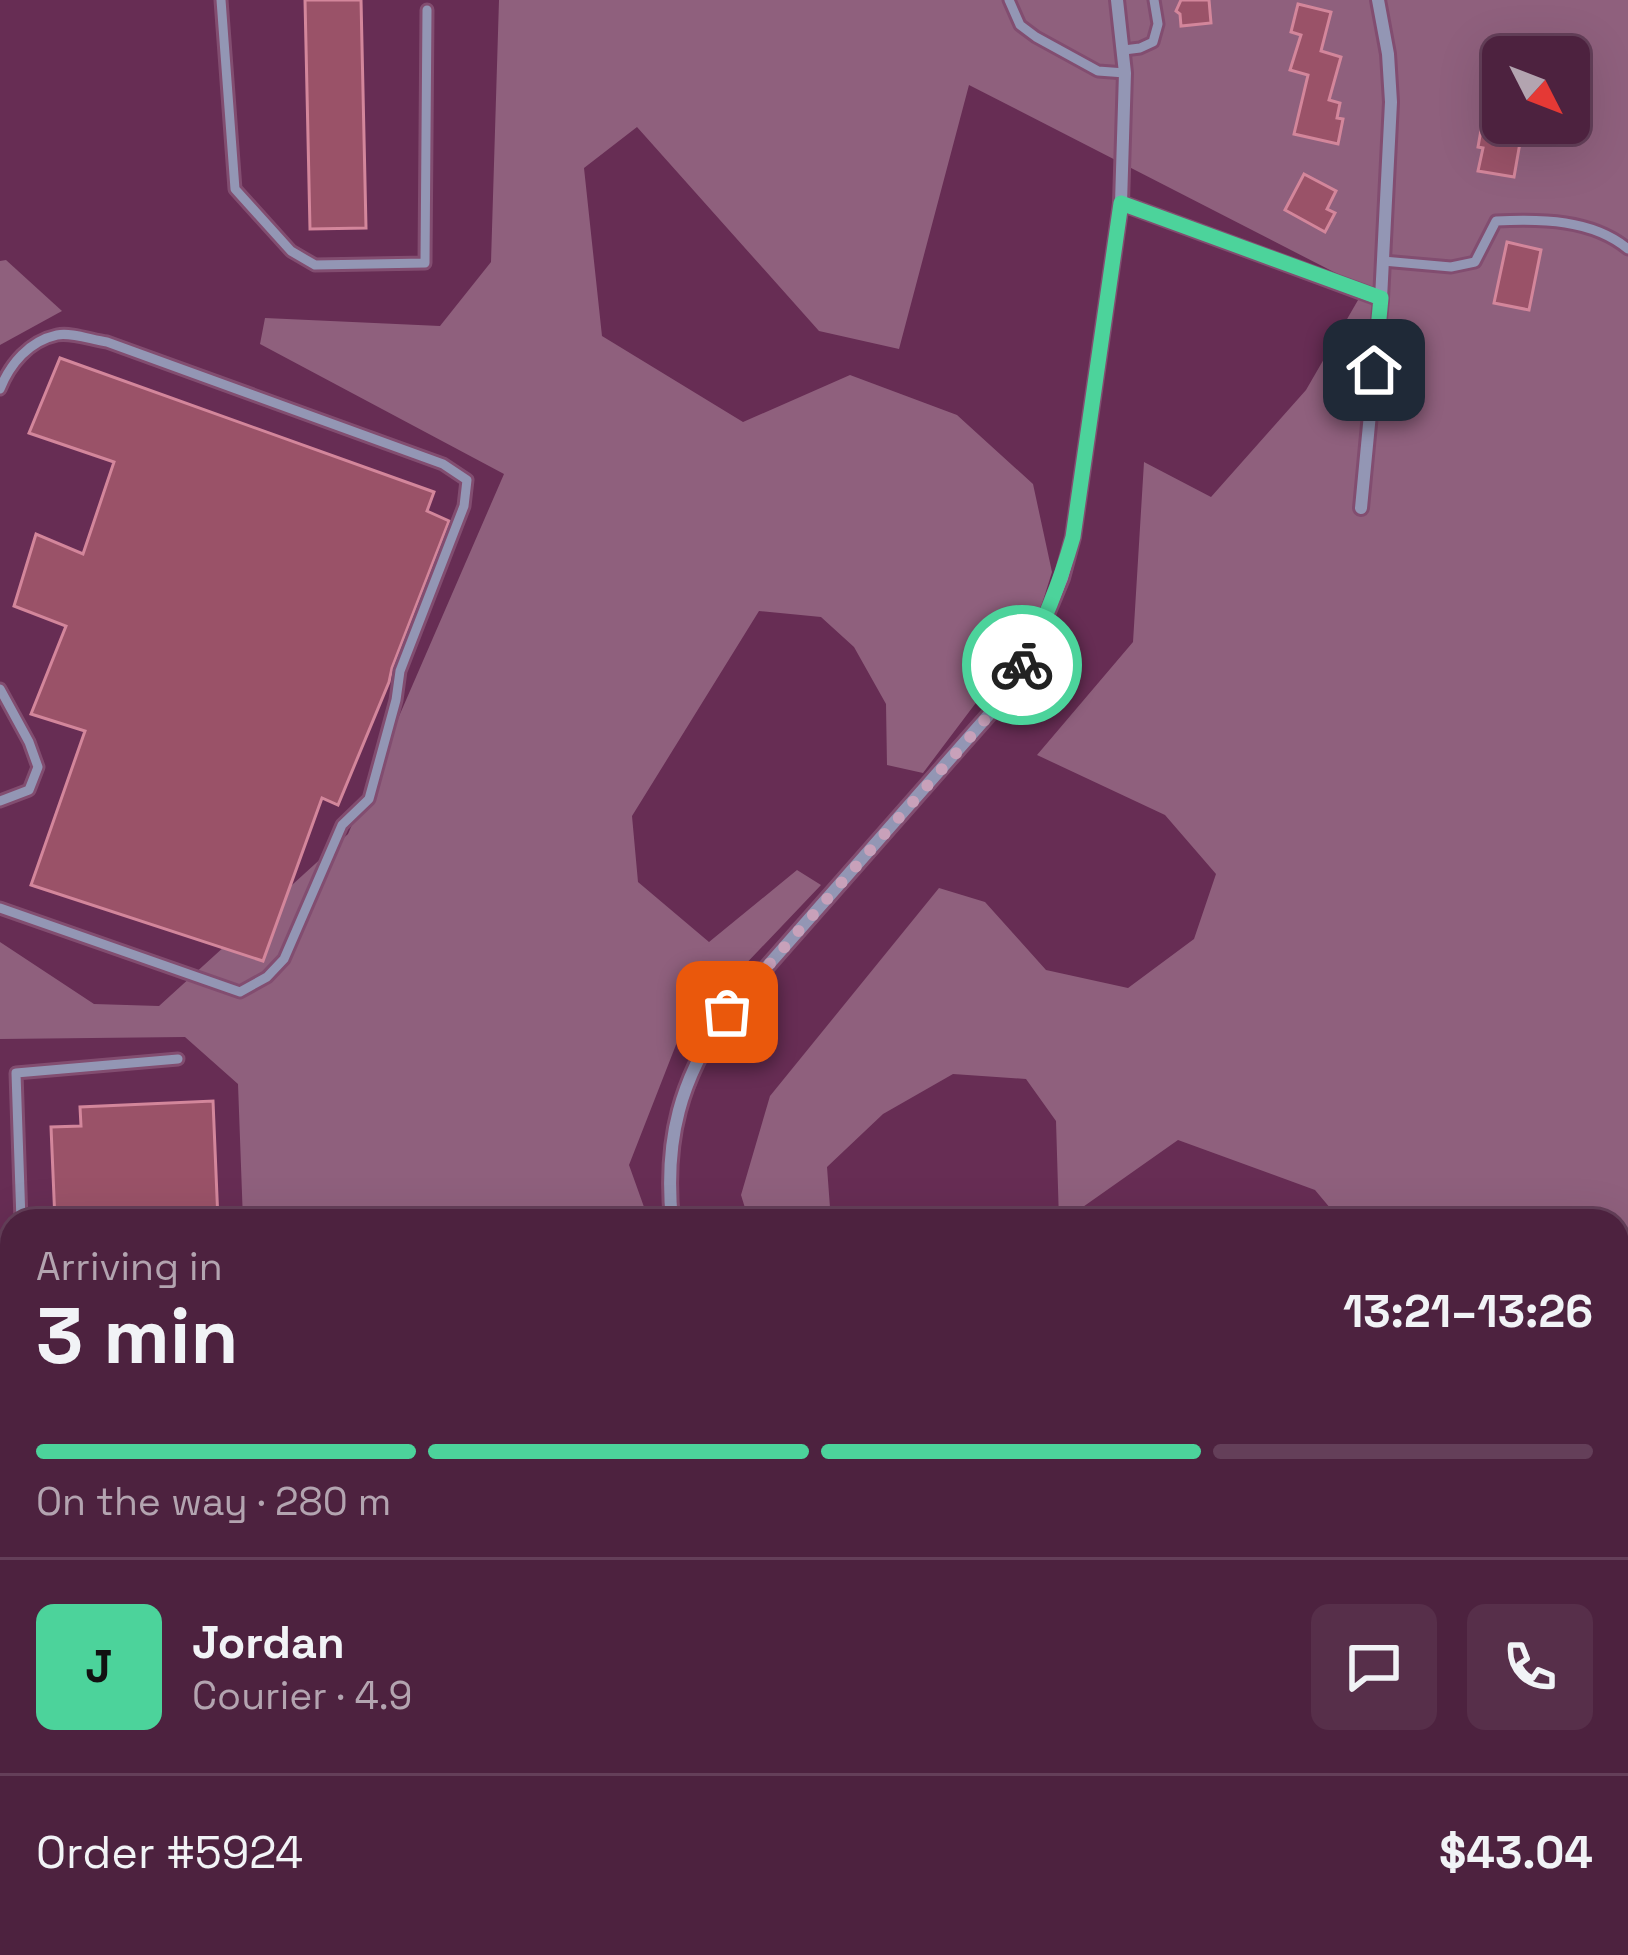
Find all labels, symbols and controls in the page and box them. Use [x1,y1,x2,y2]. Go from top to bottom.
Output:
north arrow [1482,36,1590,144]
map controls [1482,36,1590,144]
pin [1323,319,1425,421]
icon: home [1341,337,1407,403]
courier [962,605,1082,725]
icon: bike [989,632,1055,698]
pin [676,961,778,1063]
icon: bag [694,979,760,1045]
text: Arriving in [36,1242,223,1291]
text: 13:21–13:26 [1343,1283,1593,1340]
text: 3 min [36,1286,239,1386]
text: On the way · 280 m [36,1477,391,1526]
button: chat [1311,1604,1437,1730]
button: phone [1467,1604,1593,1730]
text: Jordan [192,1614,345,1671]
text: J [85,1638,113,1695]
text: Courier · 4.9 [192,1671,412,1720]
text: Order #5924 [36,1824,303,1881]
text: $43.04 [1439,1824,1593,1881]

